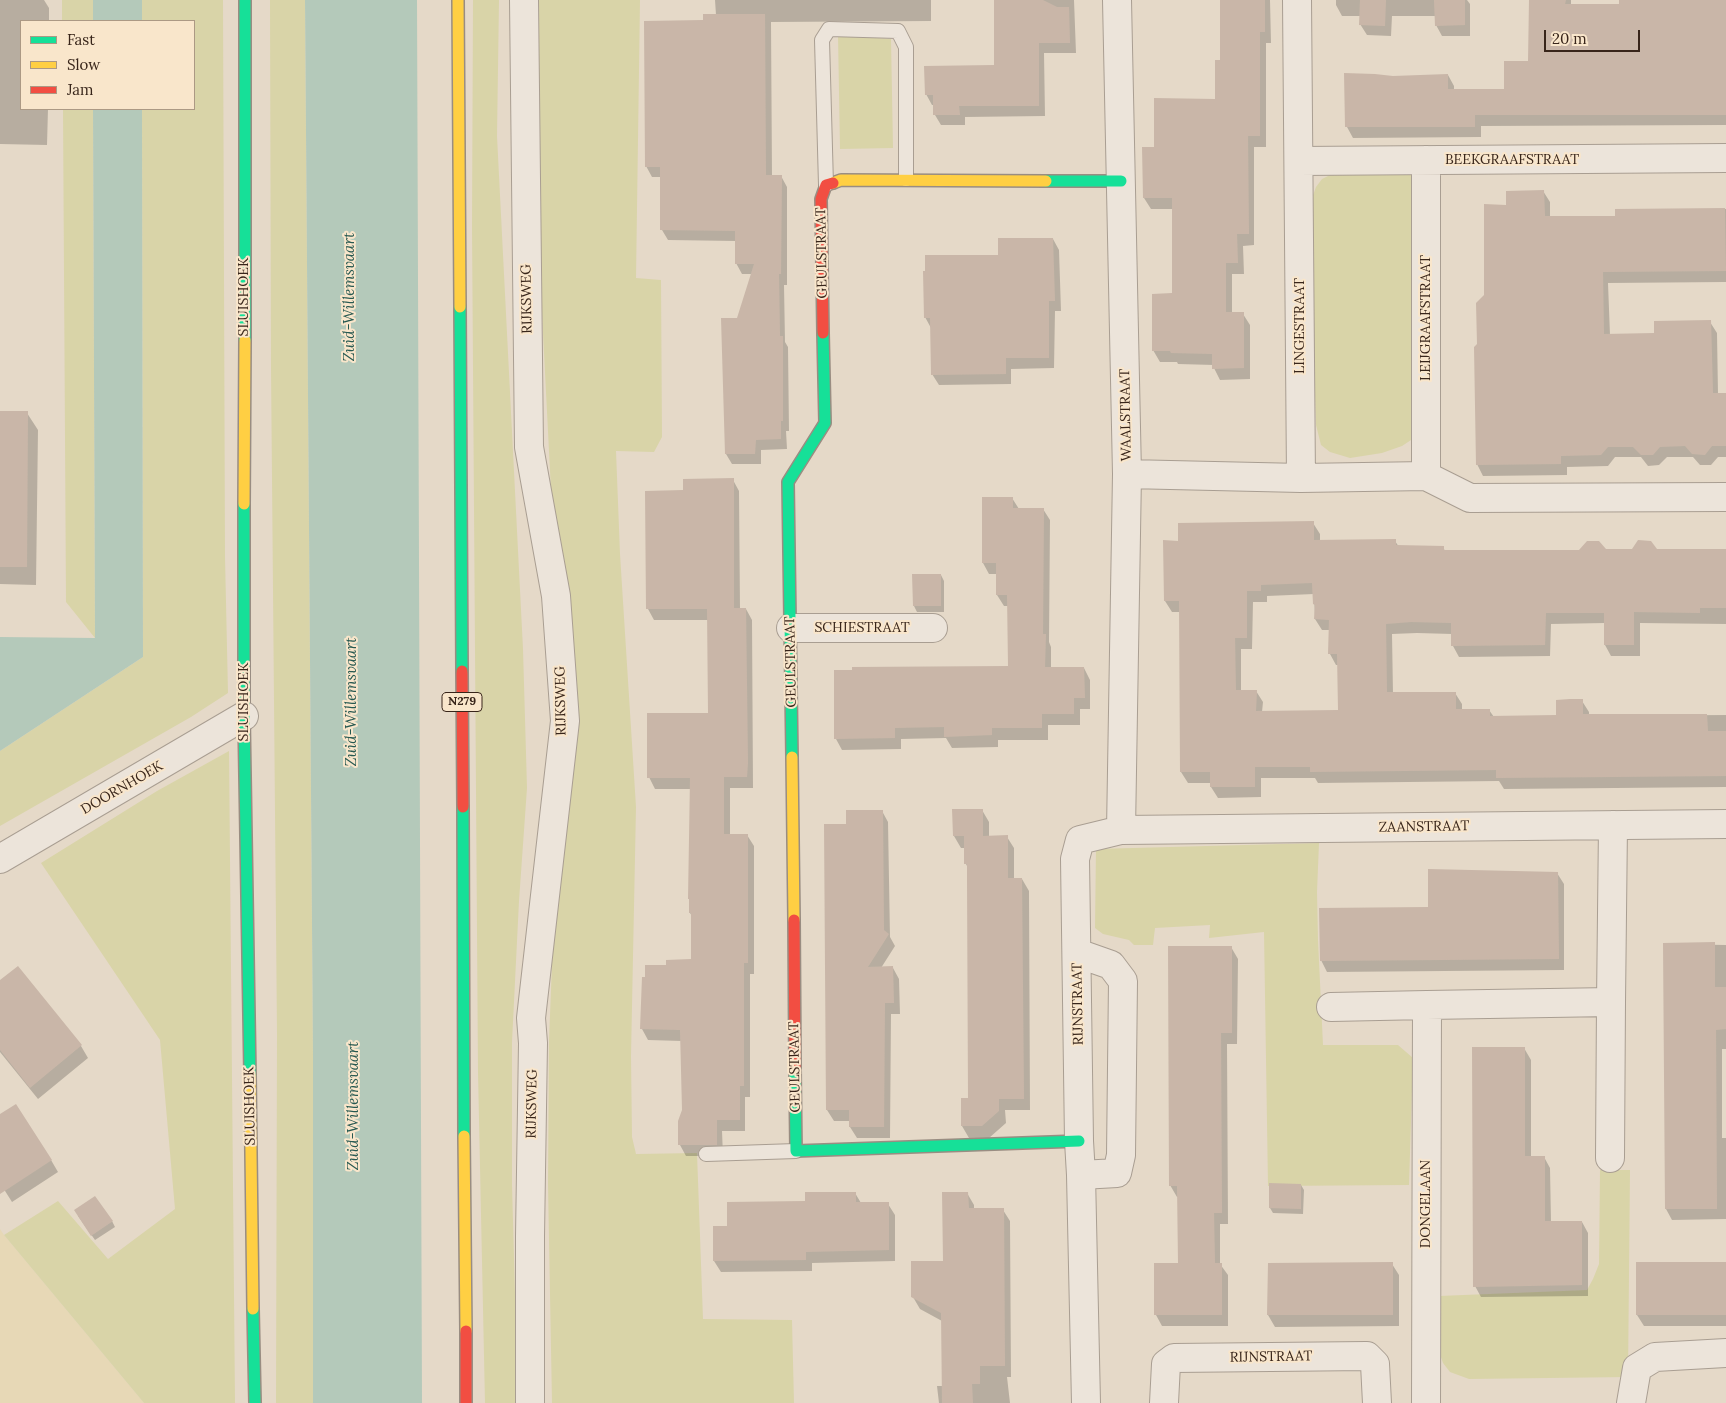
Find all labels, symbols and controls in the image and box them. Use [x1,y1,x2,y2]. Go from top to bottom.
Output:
legend [20,20,195,110]
scale bar [1546,20,1642,52]
text: 20 m [1552,29,1587,48]
text: Fast [67,30,95,49]
text: Slow [67,55,100,74]
text: Jam [67,80,94,99]
street label: BEEKGRAAFSTRAAT [1445,152,1579,168]
street label: GEULSTRAAT [813,207,831,299]
water label: Zuid-Willemsvaart [341,232,359,362]
street label: LEIJGRAAFSTRAAT [1418,255,1434,381]
street label: SLUISHOEK [236,257,252,337]
street label: RIJKSWEG [518,264,536,334]
street label: LINGESTRAAT [1292,278,1308,374]
street label: WAALSTRAAT [1117,368,1135,462]
street label: GEULSTRAAT [782,616,800,708]
street label: SCHIESTRAAT [814,620,910,636]
water label: Zuid-Willemsvaart [343,637,361,767]
street label: SLUISHOEK [236,662,252,742]
street label: RIJKSWEG [552,666,570,736]
road number: N279 [442,692,482,712]
street label: DOORNHOEK [78,758,166,818]
street label: ZAANSTRAAT [1379,818,1469,836]
street label: RIJNSTRAAT [1069,963,1087,1045]
street label: GEULSTRAAT [786,1021,804,1113]
water label: Zuid-Willemsvaart [345,1041,363,1171]
street label: SLUISHOEK [241,1066,259,1146]
street label: RIJKSWEG [523,1069,541,1139]
street label: DONGELAAN [1418,1160,1434,1248]
street label: RIJNSTRAAT [1230,1348,1312,1366]

